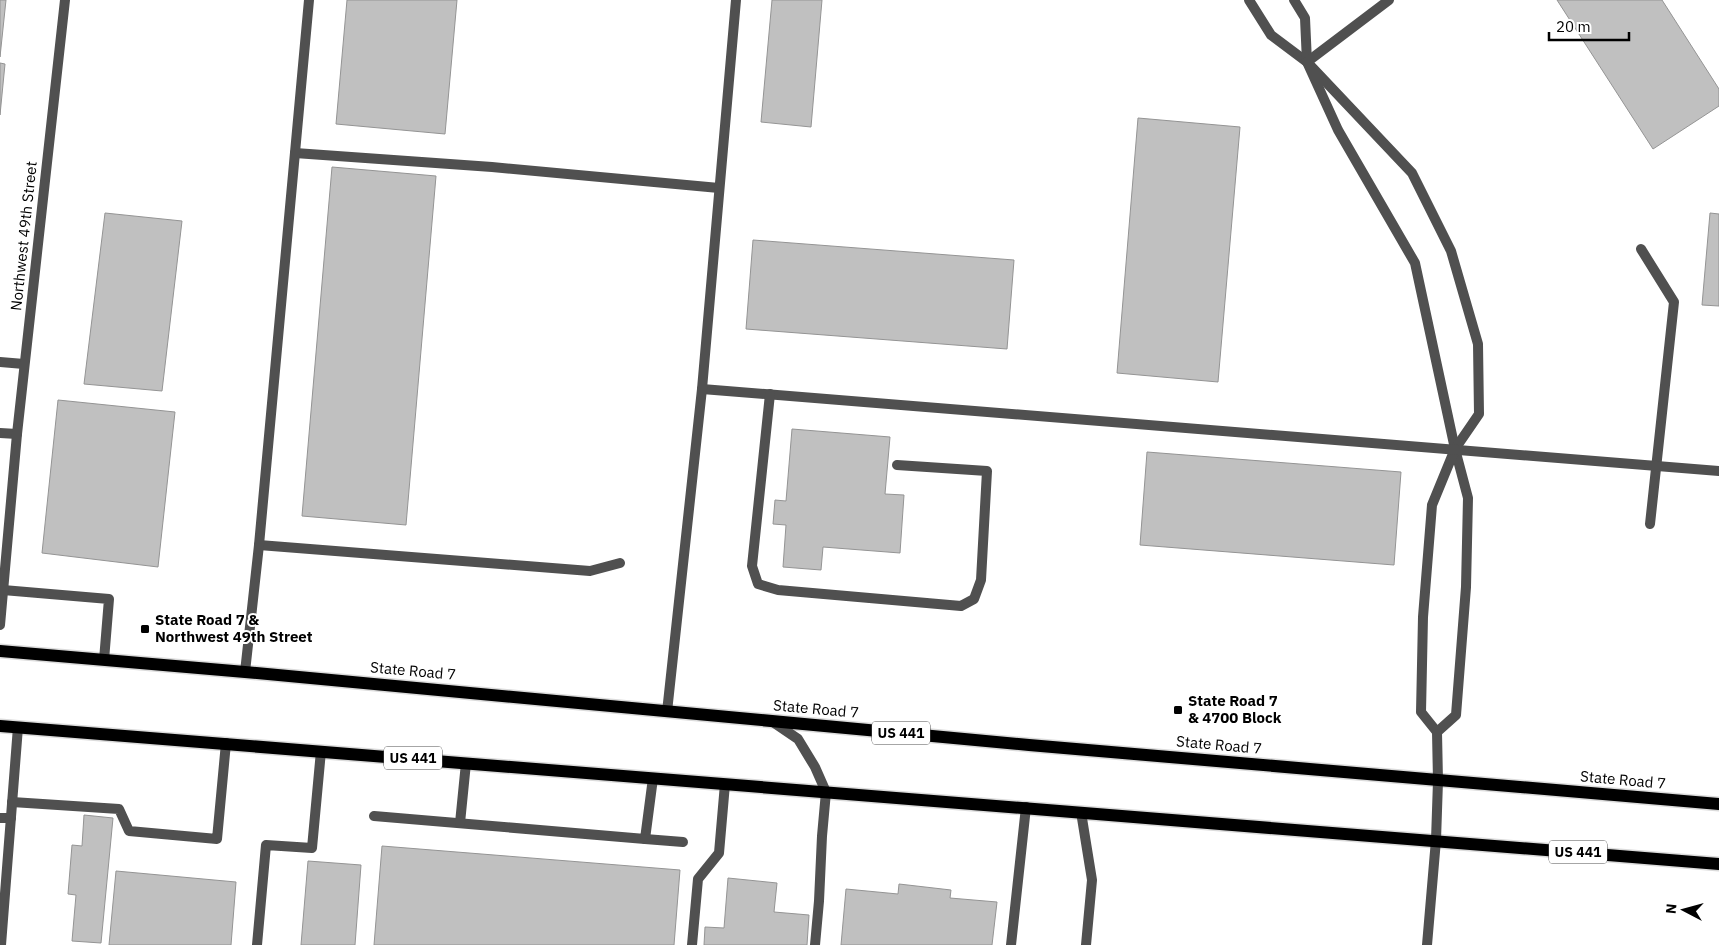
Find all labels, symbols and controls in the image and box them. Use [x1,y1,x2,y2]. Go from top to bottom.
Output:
scale bar [1549,10,1629,42]
text: 20 m [1556,17,1591,36]
street label: Northwest 49th Street [6,160,41,312]
place label: State Road 7 & Northwest 49th Street [155,610,313,646]
marker: State Road 7 & Northwest 49th Street [139,623,151,635]
street label: State Road 7 [369,657,457,684]
place label: State Road 7 & 4700 Block [1188,691,1282,727]
street label: State Road 7 [772,695,860,722]
marker: State Road 7 & 4700 Block [1172,704,1184,716]
road number: US 441 [872,721,930,744]
street label: State Road 7 [1175,731,1263,758]
road number: US 441 [384,746,442,770]
street label: State Road 7 [1579,766,1667,793]
road number: US 441 [1549,840,1607,864]
north arrow [1659,885,1709,935]
text: N [1662,903,1681,915]

